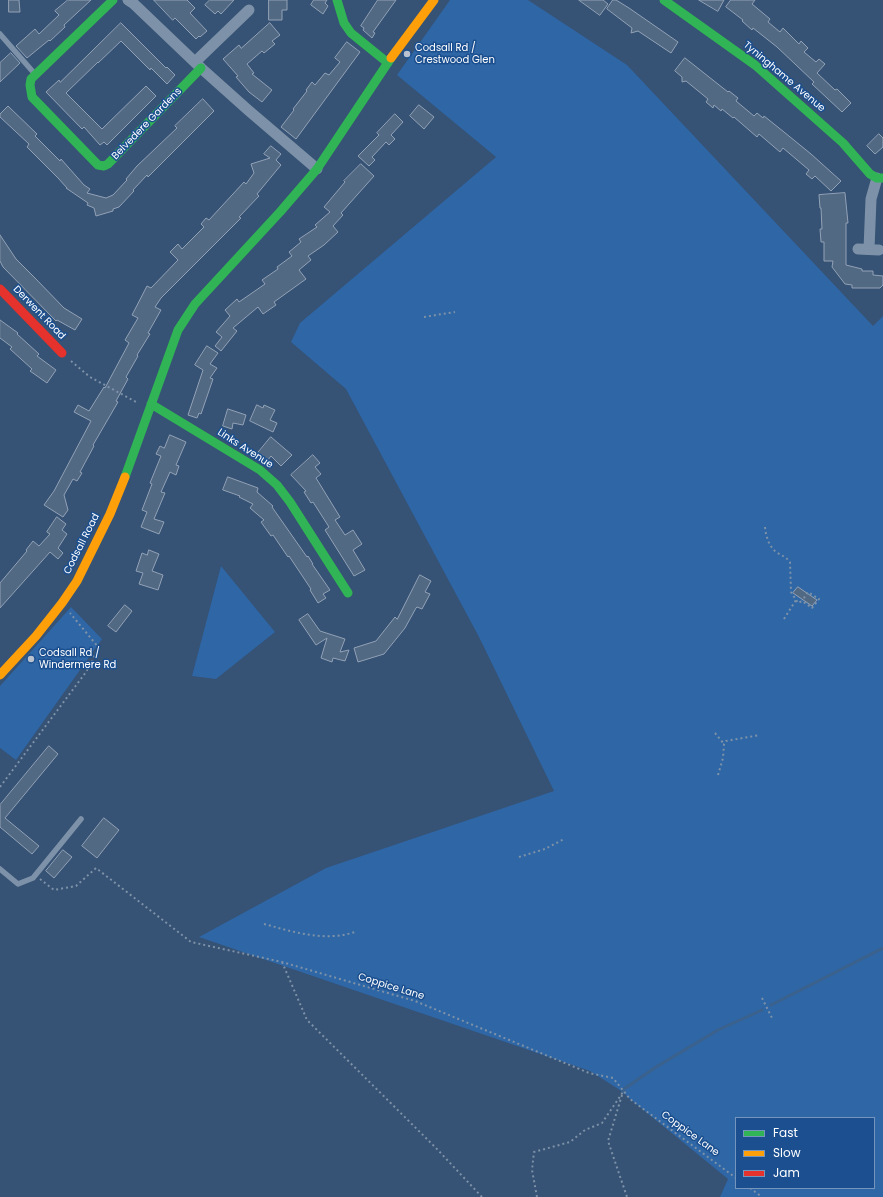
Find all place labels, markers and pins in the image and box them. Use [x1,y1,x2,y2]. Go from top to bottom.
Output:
place label: Codsall Rd / Crestwood Glen [415,42,495,66]
marker: Codsall Rd / Crestwood Glen [402,49,412,59]
place label: Codsall Rd / Windermere Rd [39,647,116,670]
marker: Codsall Rd / Windermere Rd [26,654,36,664]

